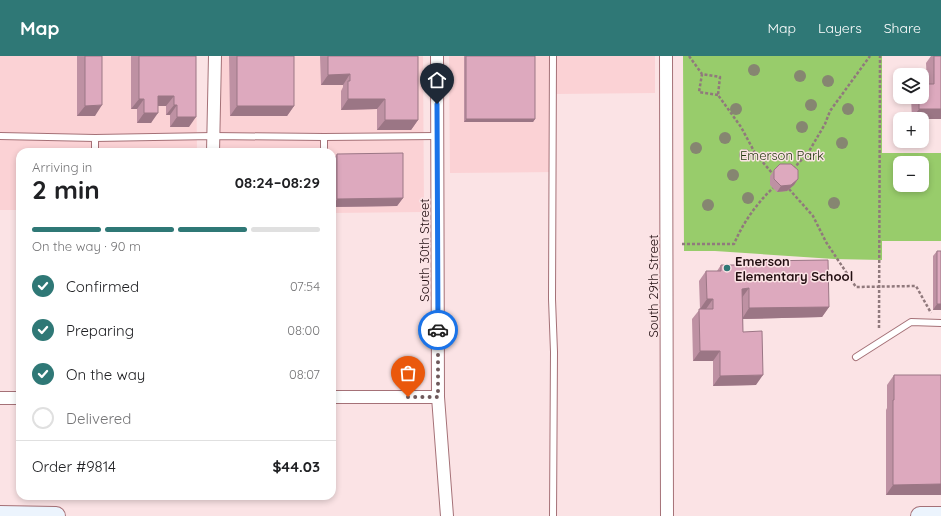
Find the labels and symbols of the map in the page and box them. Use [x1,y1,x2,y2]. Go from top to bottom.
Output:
pin [420,63,454,104]
park label: Emerson Park [740,147,824,163]
street label: South 30th Street [416,198,432,302]
street label: South 29th Street [645,234,661,338]
place label: Emerson Elementary School [735,253,853,284]
marker: Emerson Elementary School [722,263,732,273]
courier [418,310,458,350]
pin [391,356,425,397]

